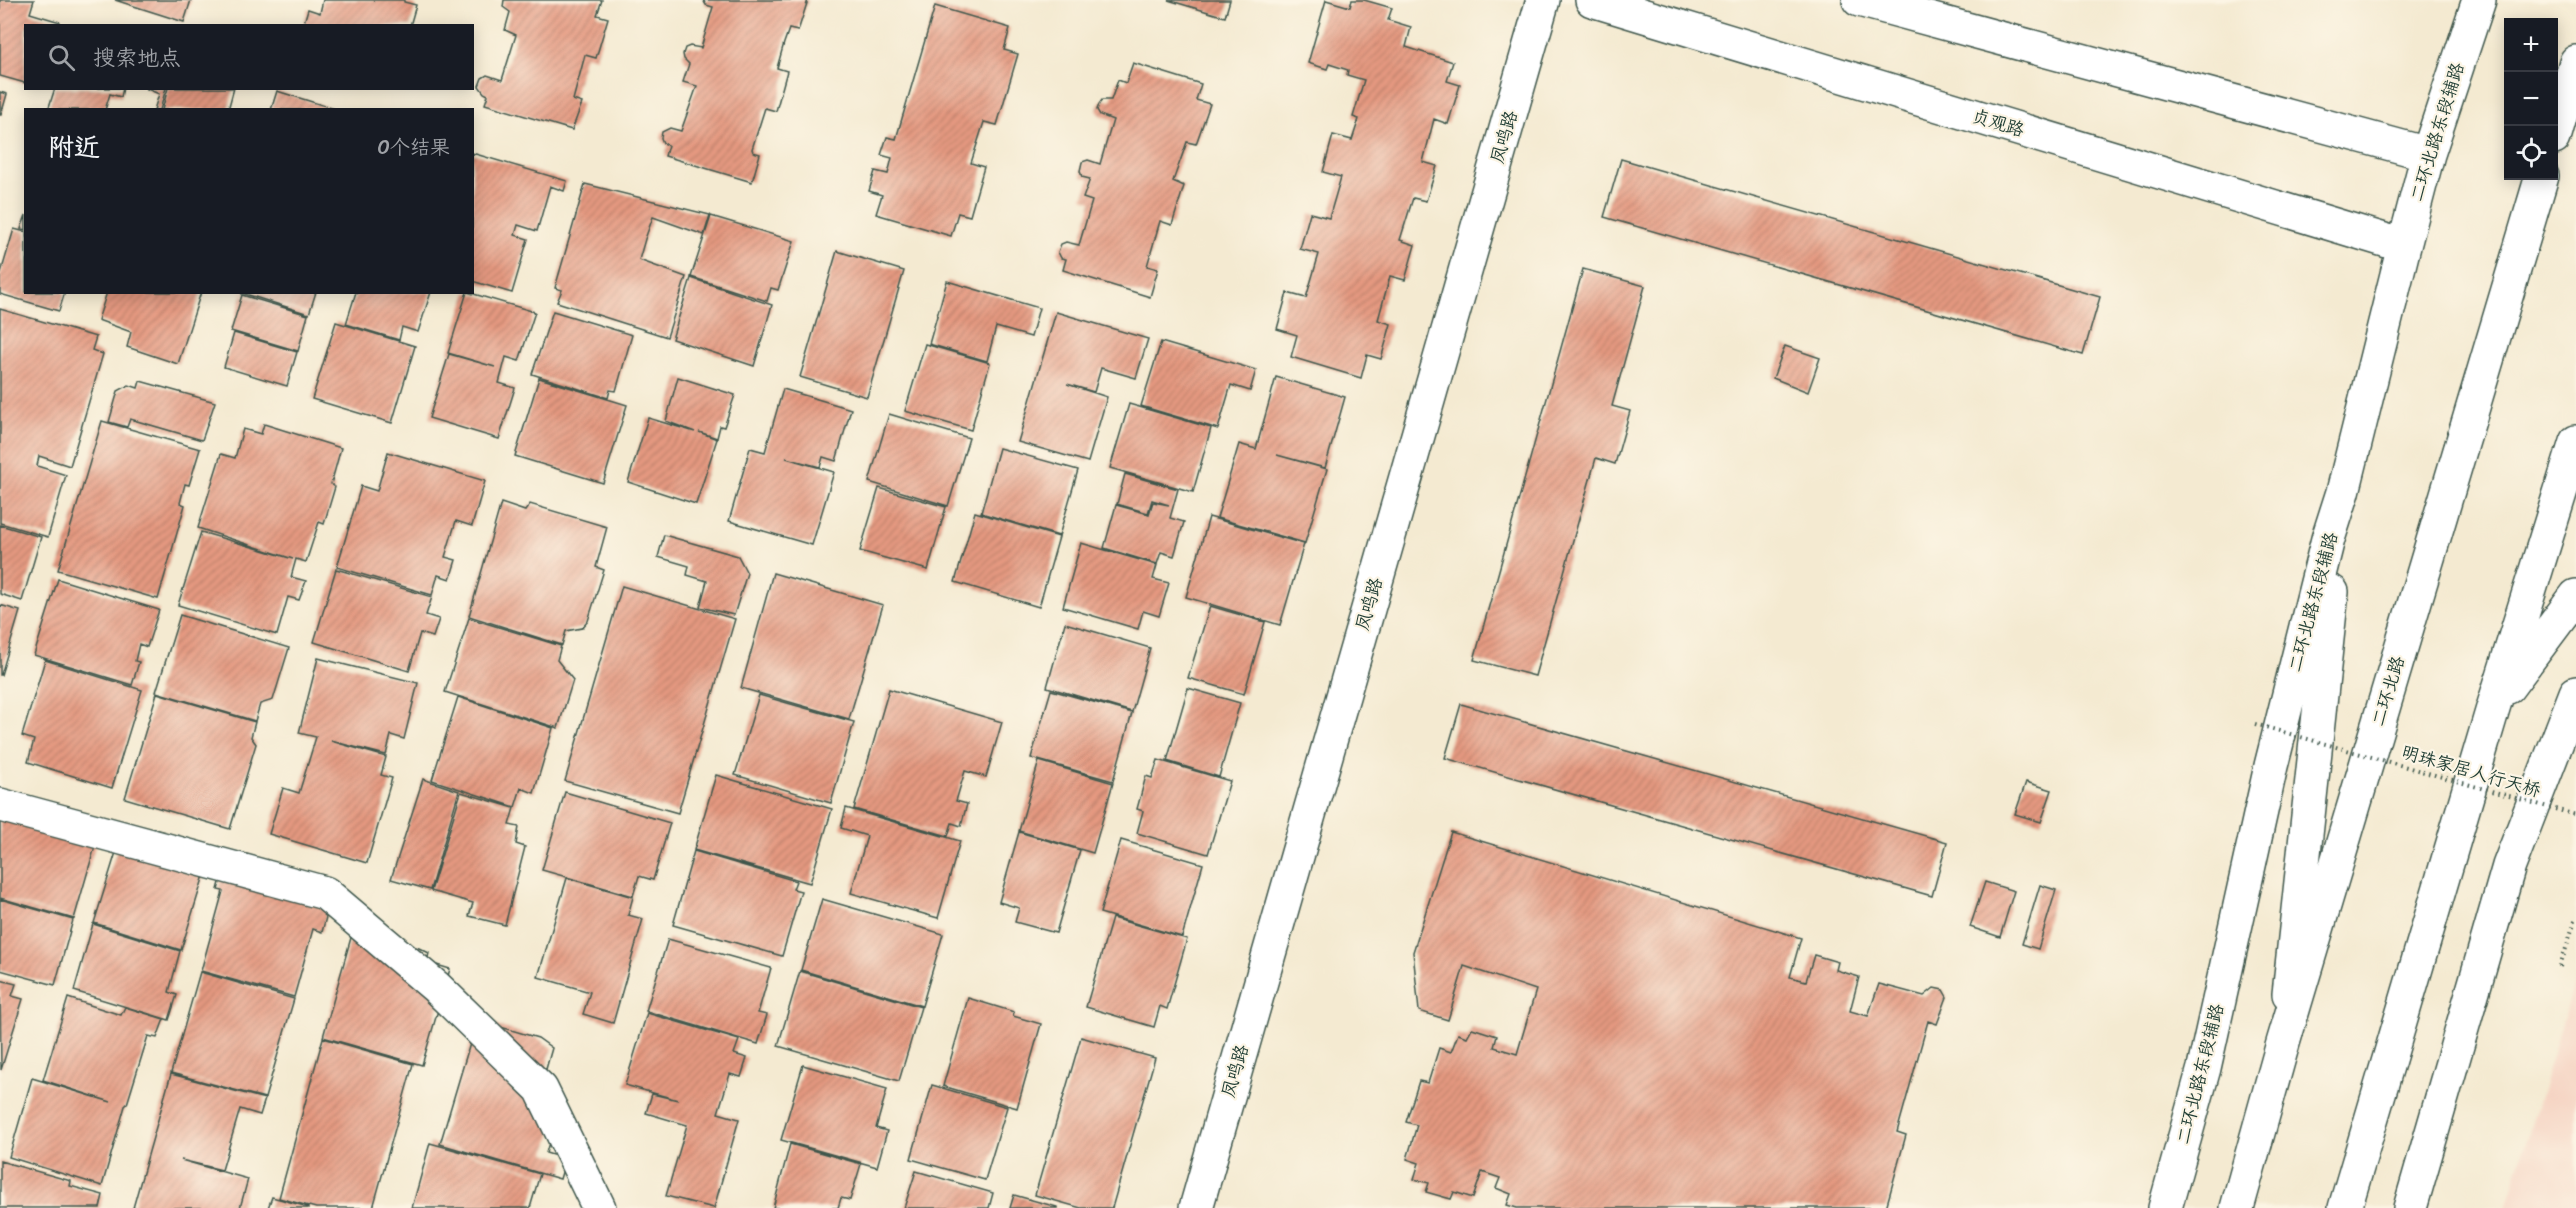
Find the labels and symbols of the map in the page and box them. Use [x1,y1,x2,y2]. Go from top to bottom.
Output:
street label: 二环北路东段辅路 [2401,58,2473,206]
street label: 贞观路 [1968,100,2028,146]
street label: 凤鸣路 [1481,107,1527,167]
street label: 二环北路东段辅路 [2279,528,2347,676]
street label: 凤鸣路 [1346,574,1392,634]
street label: 二环北路 [2362,652,2414,730]
street label: 明珠家居人行天桥 [2397,736,2545,806]
street label: 二环北路东段辅路 [2167,1000,2233,1148]
street label: 凤鸣路 [1212,1041,1258,1101]

